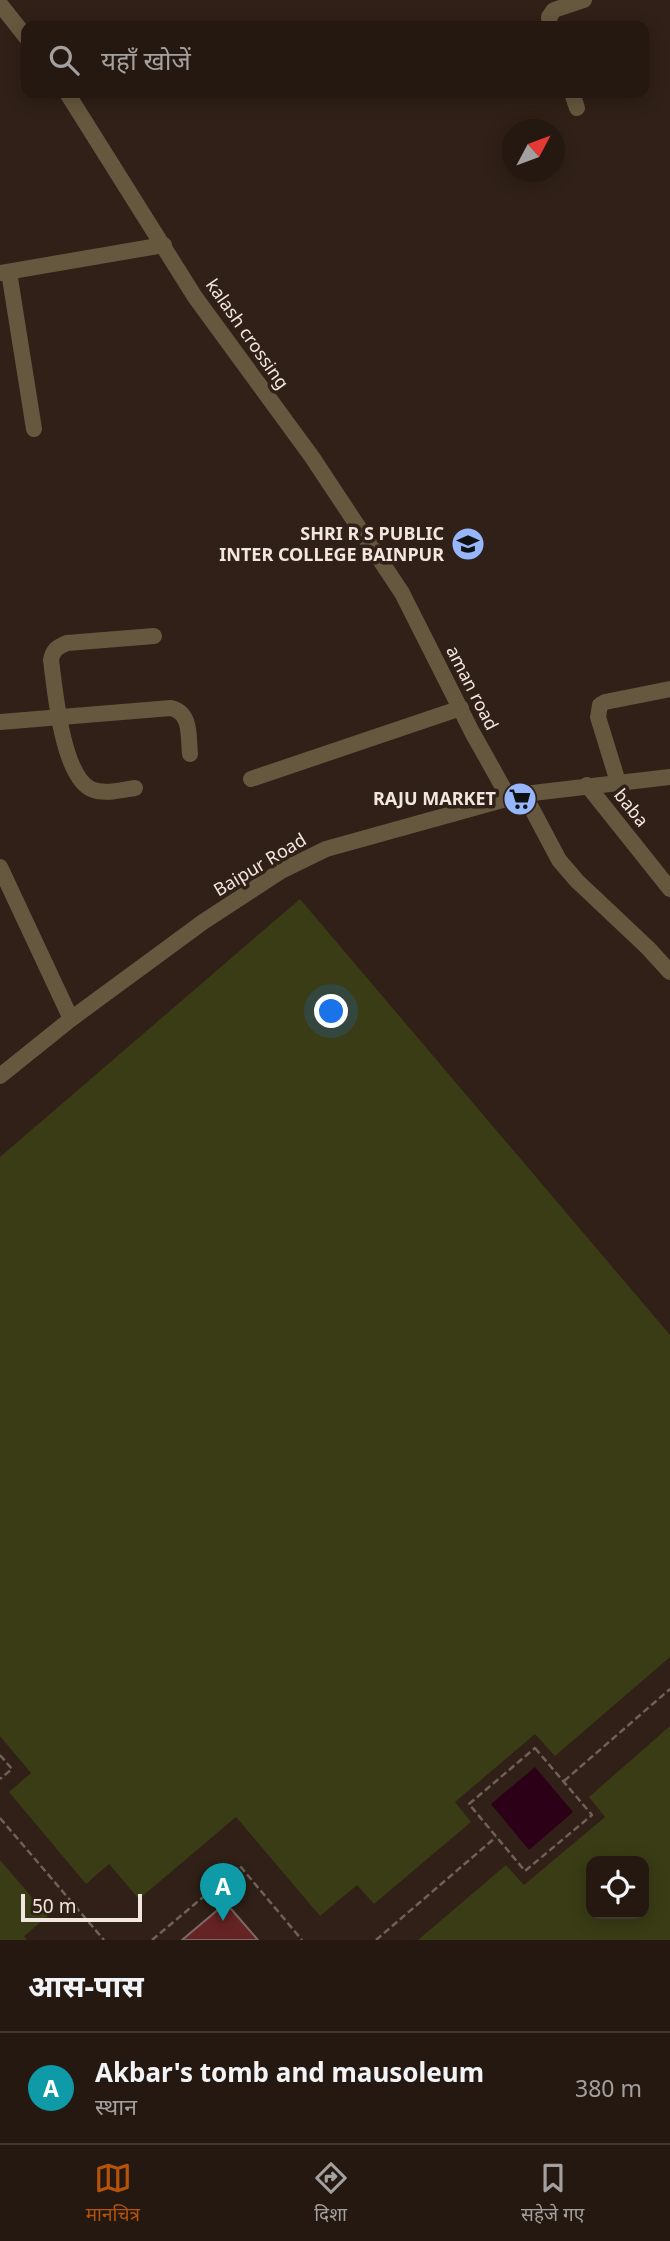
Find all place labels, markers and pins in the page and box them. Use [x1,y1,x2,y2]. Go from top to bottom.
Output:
place label: SHRI R S PUBLIC INTER COLLEGE BAINPUR [219,521,444,566]
school or university icon: SHRI R S PUBLIC INTER COLLEGE BAINPUR [449,525,487,563]
supermarket icon: RAJU MARKET [501,780,539,818]
place label: RAJU MARKET [373,786,497,810]
pin: A [200,1863,246,1921]

